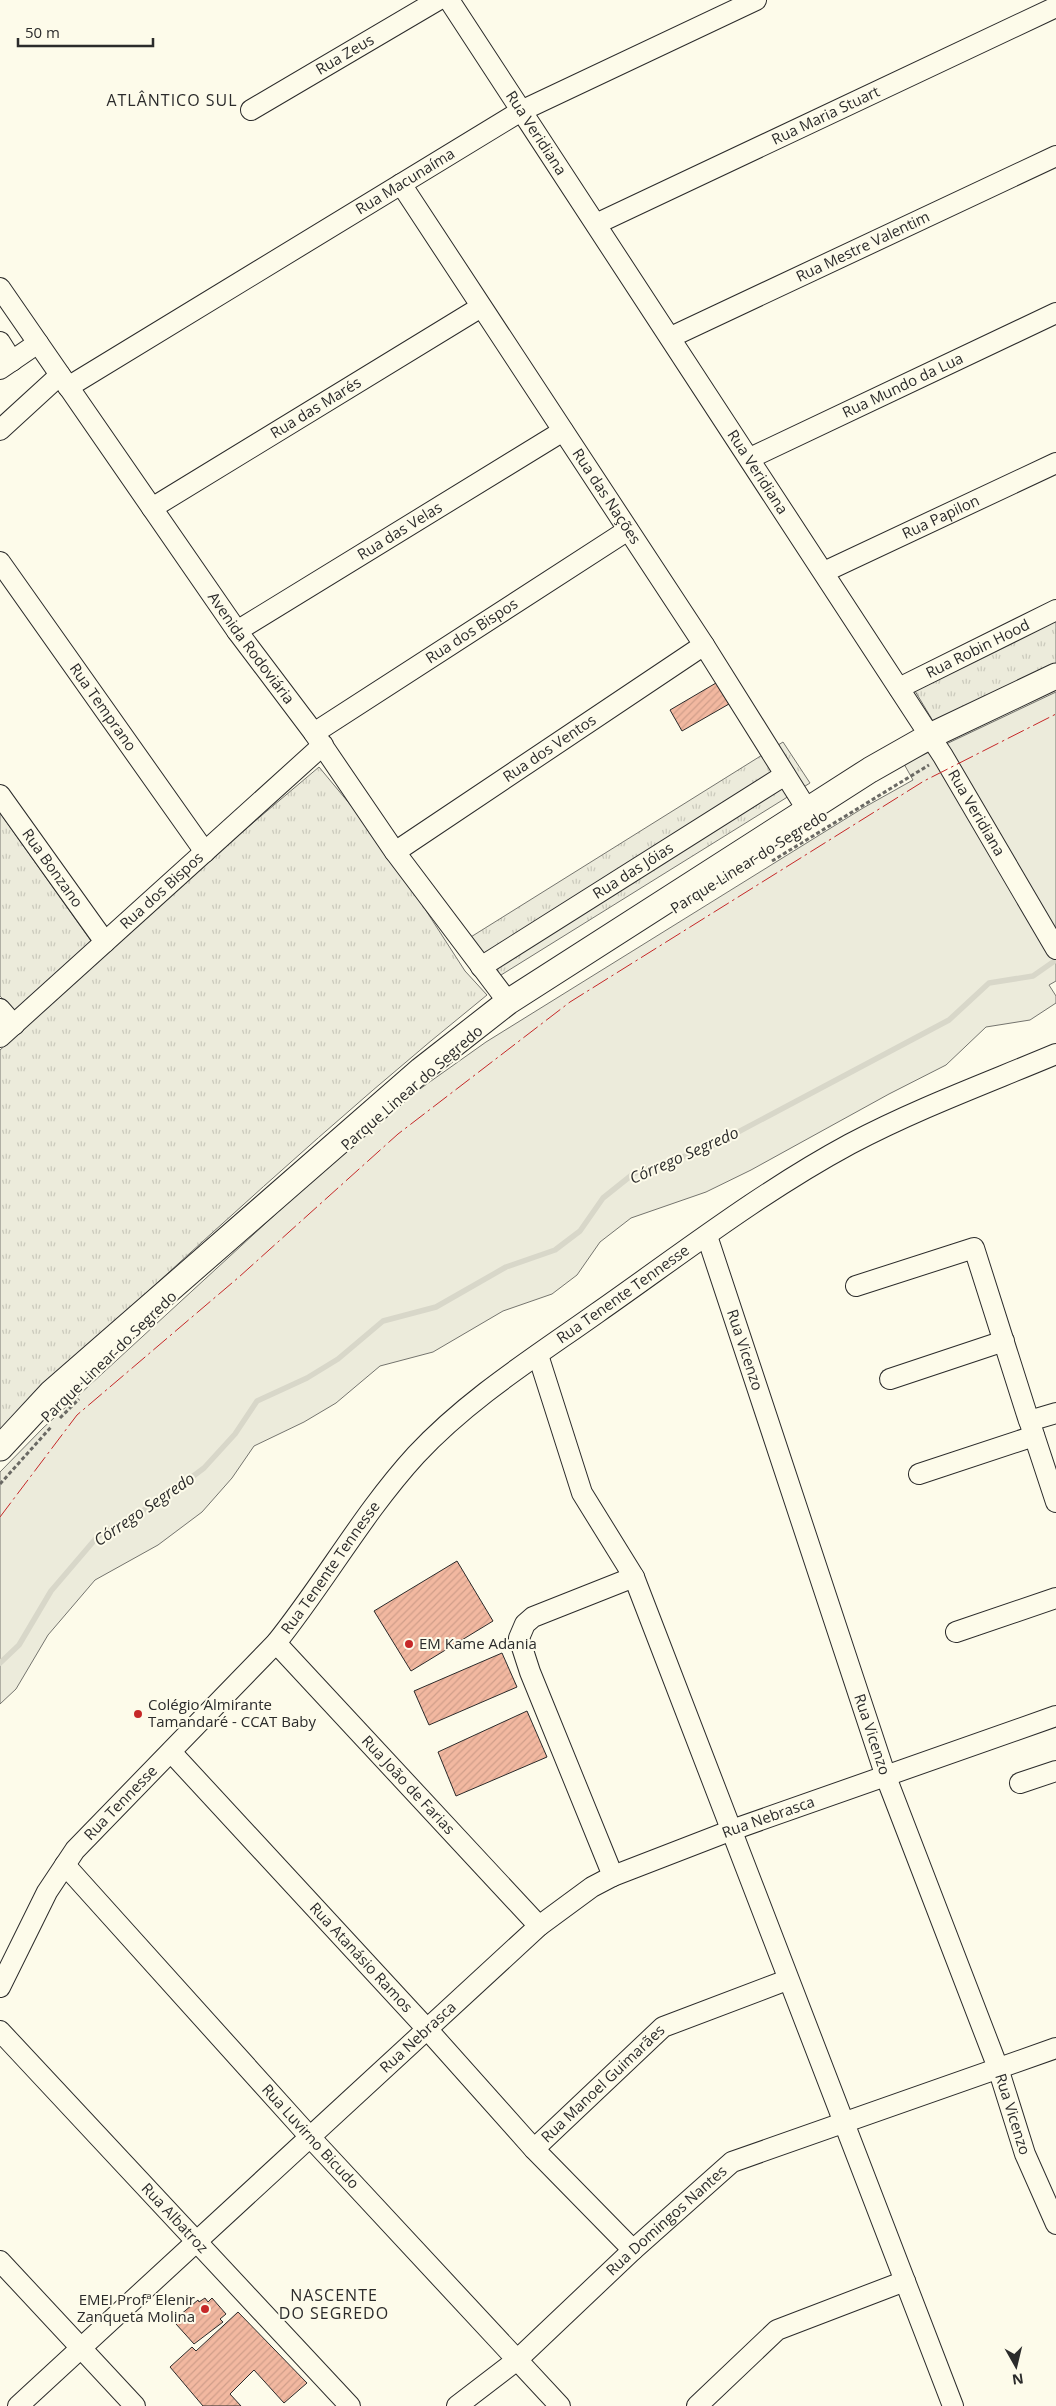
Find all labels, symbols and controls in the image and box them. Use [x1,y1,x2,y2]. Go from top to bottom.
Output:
scale bar [18,15,152,47]
text: 50 m [25,22,60,42]
street label: Rua Zeus [312,29,377,79]
street label: Rua Maria Stuart [768,81,883,149]
street label: Rua Veridiana [502,87,572,179]
district label: ATLÂNTICO SUL [106,89,238,111]
street label: Rua Macunaíma [352,143,458,218]
street label: Rua Mestre Valentim [792,206,932,286]
street label: Rua Mundo da Lua [839,348,966,422]
street label: Rua das Marés [266,372,364,442]
street label: Rua Veridiana [723,426,793,518]
street label: Rua das Nações [568,444,646,548]
street label: Rua Papilon [898,490,982,543]
street label: Rua das Velas [353,497,445,564]
street label: Avenida Rodoviária [204,588,300,708]
street label: Rua dos Bispos [421,593,521,667]
street label: Rua Robin Hood [922,614,1033,682]
street label: Rua Temprano [66,659,142,755]
street label: Rua dos Ventos [498,709,599,786]
street label: Rua Veridiana [944,765,1010,859]
street label: Parque Linear do Segredo [666,805,831,918]
street label: Rua Bonzano [18,824,88,911]
street label: Rua das Jóias [589,837,677,903]
street label: Rua dos Bispos [115,847,207,933]
street label: Parque Linear do Segredo [336,1020,486,1154]
water label: Córrego Segredo [626,1121,742,1189]
street label: Rua Tenente Tennesse [552,1240,693,1347]
street label: Parque Linear do Segredo [36,1286,181,1426]
street label: Rua Vicenzo [723,1306,768,1393]
water label: Córrego Segredo [89,1467,199,1551]
street label: Rua Tenente Tennesse [276,1497,384,1638]
place label: EM Kame Adania [419,1633,537,1653]
marker: EM Kame Adania [403,1638,415,1650]
street label: Rua Vicenzo [850,1691,896,1777]
place label: Colégio Almirante Tamandaré - CCAT Baby [148,1694,316,1731]
marker: Colégio Almirante Tamandaré - CCAT Baby [132,1708,144,1720]
street label: Rua João de Farias [358,1731,460,1838]
street label: Rua Tennesse [79,1761,161,1844]
street label: Rua Nebrasca [719,1791,817,1842]
street label: Rua Atanásio Ramos [306,1898,418,2016]
street label: Rua Nebrasca [375,1997,460,2077]
street label: Rua Manoel Guimarães [536,2020,668,2146]
street label: Rua Vicenzo [991,2071,1036,2157]
street label: Rua Luvirno Bicudo [258,2079,364,2193]
street label: Rua Domingos Nantes [601,2161,730,2279]
street label: Rua Albatroz [138,2178,213,2257]
district label: NASCENTE DO SEGREDO [279,2284,389,2324]
place label: EMEI Profª Elenir Zanqueta Molina [77,2289,195,2326]
marker: EMEI Profª Elenir Zanqueta Molina [199,2303,211,2315]
north arrow [991,2341,1041,2391]
text: N [1011,2369,1025,2390]

